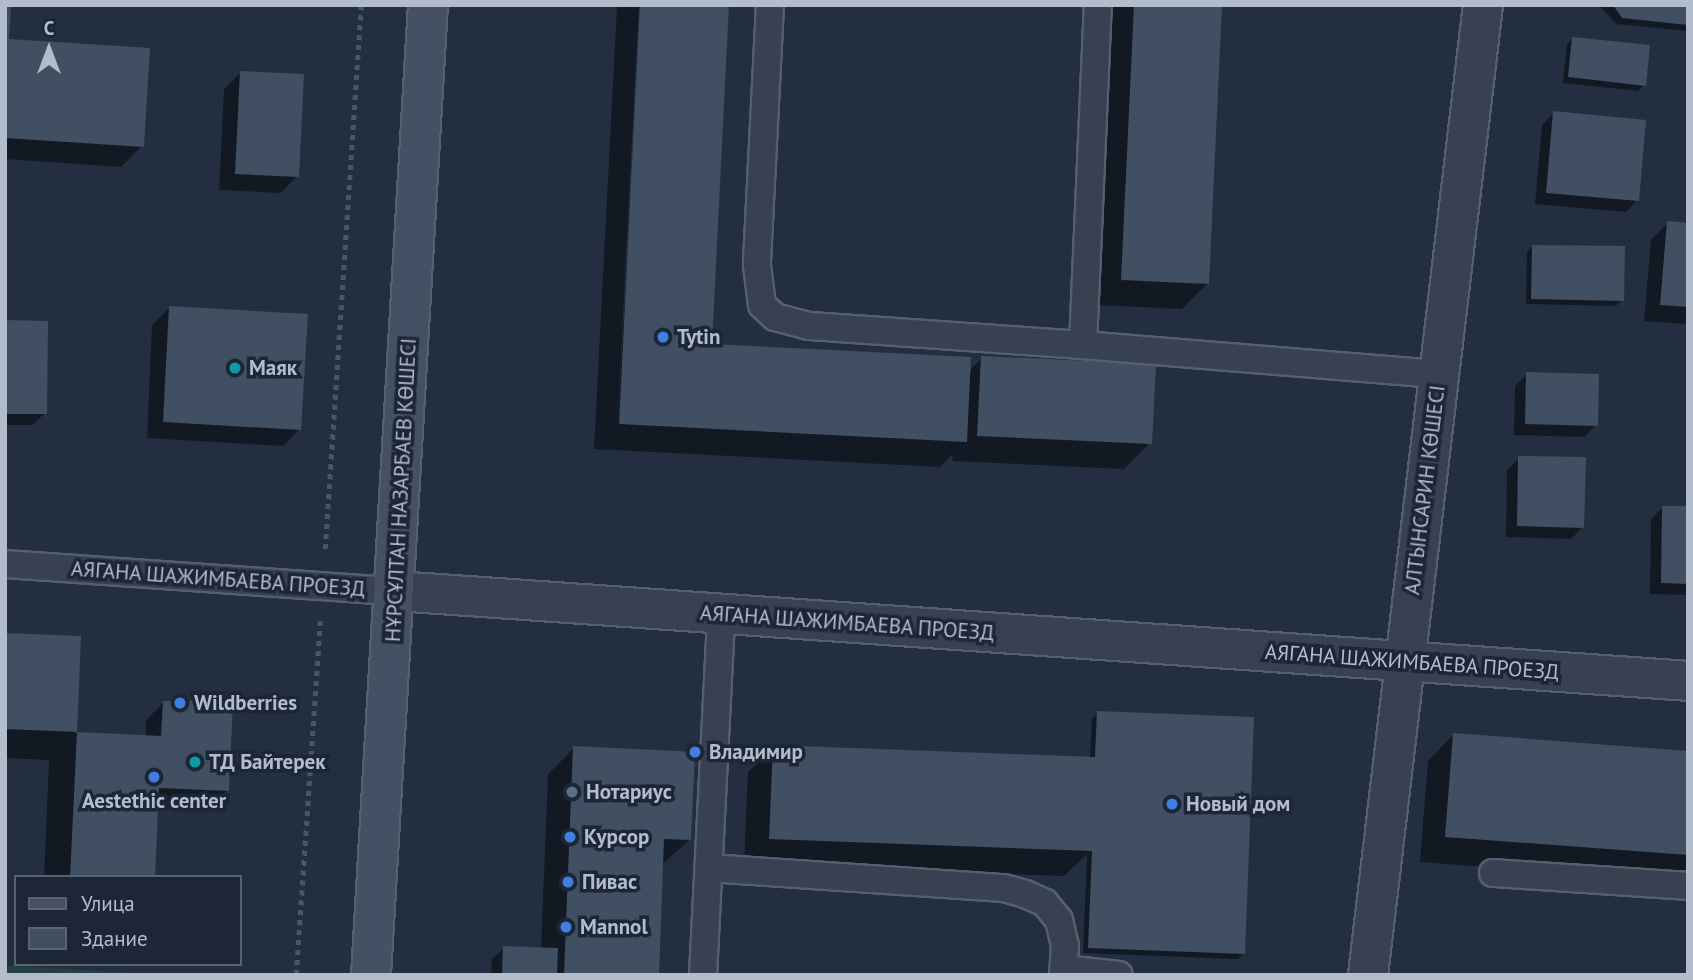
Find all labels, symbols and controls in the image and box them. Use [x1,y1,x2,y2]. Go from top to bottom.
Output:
north arrow [14,14,84,84]
text: С [44,16,54,40]
place label: Tytin [677,324,720,350]
marker: Tytin [655,329,671,345]
street label: НҰРСҰЛТАН НАЗАРБАЕВ КӨШЕСІ [380,337,422,643]
place label: Маяк [249,355,297,381]
marker: Маяк [227,360,243,376]
street label: АЛТЫНСАРИН КӨШЕСІ [1400,384,1450,596]
street label: АЯГАНА ШАЖИМБАЕВА ПРОЕЗД [69,556,367,602]
street label: АЯГАНА ШАЖИМБАЕВА ПРОЕЗД [698,600,996,646]
street label: АЯГАНА ШАЖИМБАЕВА ПРОЕЗД [1263,639,1561,685]
place label: Wildberries [194,690,297,716]
marker: Wildberries [172,695,188,711]
place label: Владимир [709,739,803,765]
marker: Владимир [687,744,703,760]
place label: ТД Байтерек [209,749,326,775]
marker: ТД Байтерек [187,754,203,770]
marker: Aestethic center [146,769,162,785]
place label: Нотариус [586,779,672,805]
marker: Нотариус [564,784,580,800]
place label: Aestethic center [82,788,226,814]
place label: Новый дом [1186,791,1290,817]
marker: Новый дом [1164,796,1180,812]
place label: Курсор [584,824,649,850]
marker: Курсор [562,829,578,845]
place label: Пивас [582,869,637,895]
marker: Пивас [560,874,576,890]
legend [14,875,242,966]
text: Улица [81,890,135,917]
place label: Mannol [580,914,648,940]
marker: Mannol [558,919,574,935]
text: Здание [81,925,148,952]

